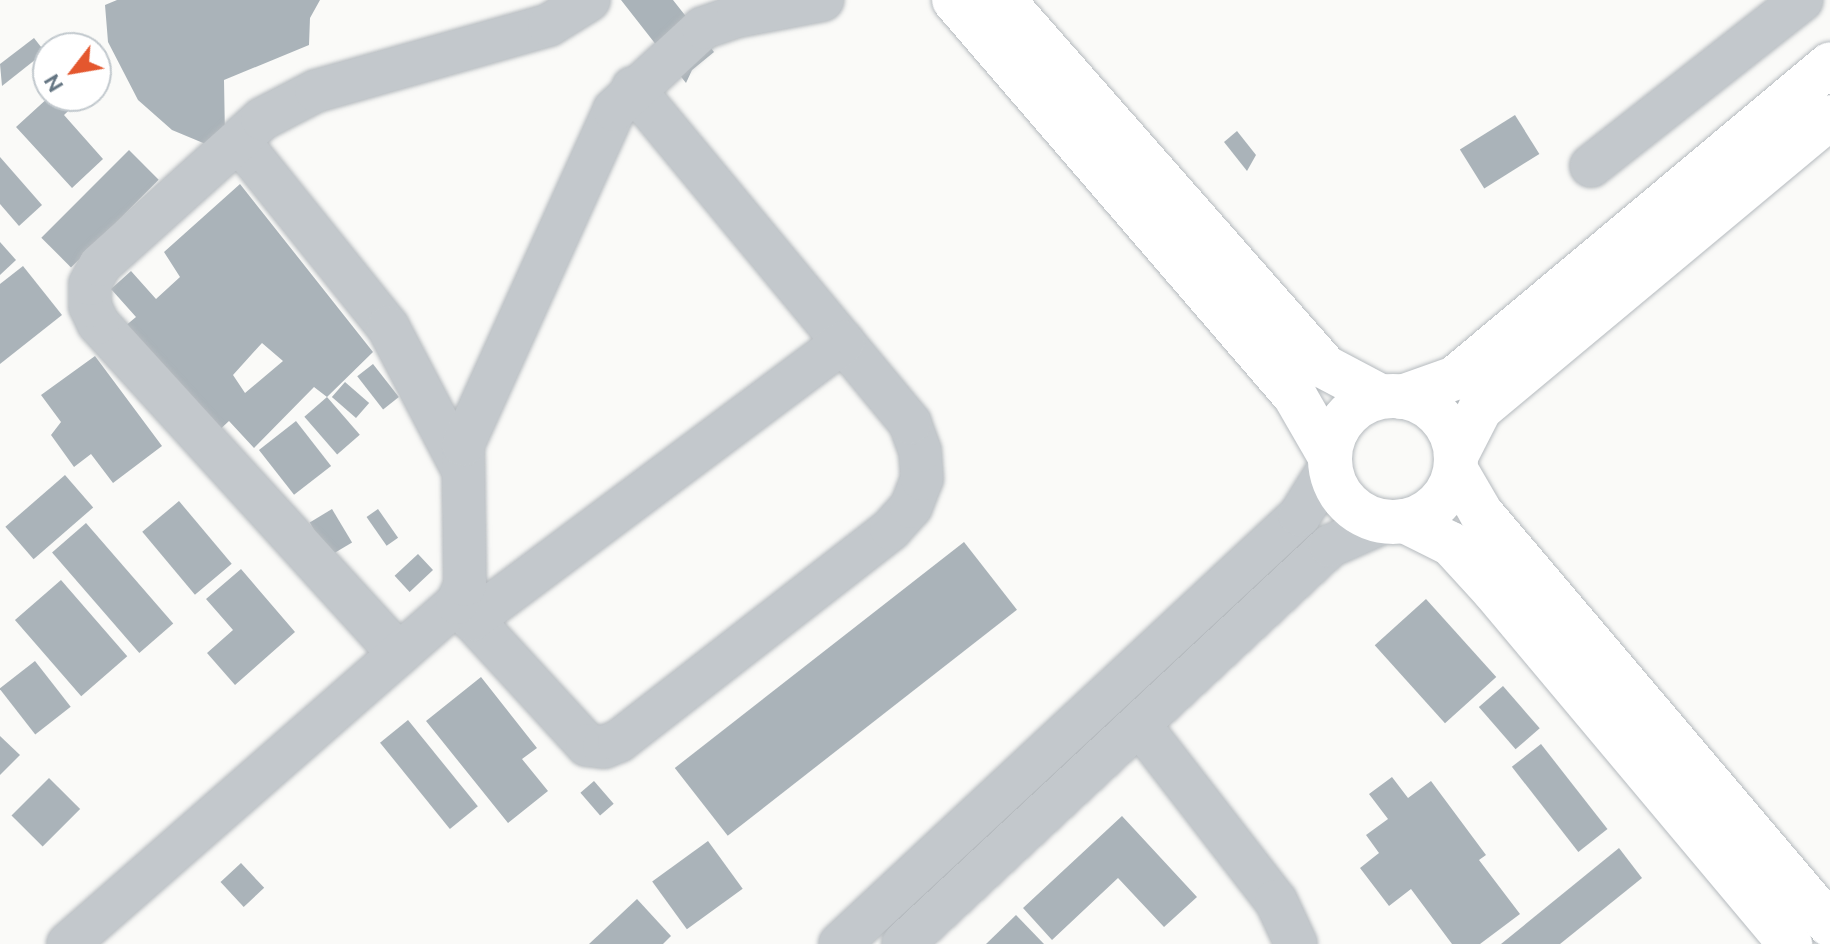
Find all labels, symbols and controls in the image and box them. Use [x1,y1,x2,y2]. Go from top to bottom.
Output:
north arrow [32,32,112,112]
text: N [38,70,68,97]

